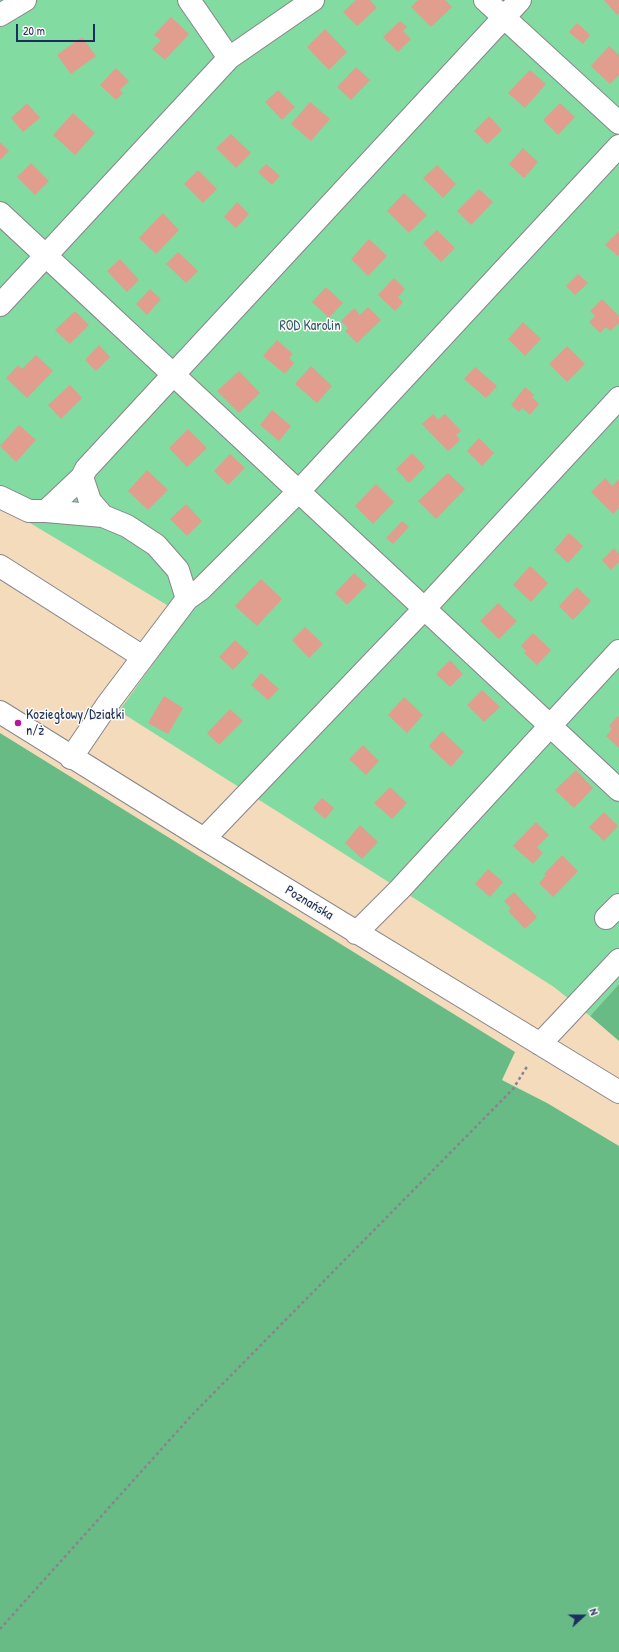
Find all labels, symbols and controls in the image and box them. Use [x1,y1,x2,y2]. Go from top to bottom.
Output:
scale bar [18,16,97,42]
text: 20 m [23,22,45,39]
park label: ROD Karolin [279,318,341,334]
place label: Koziegłowy/Działki n/ż [26,707,125,740]
marker: Koziegłowy/Działki n/ż [13,718,23,728]
street label: Poznańska [282,882,336,924]
north arrow [563,1596,603,1636]
text: N [587,1606,602,1617]

